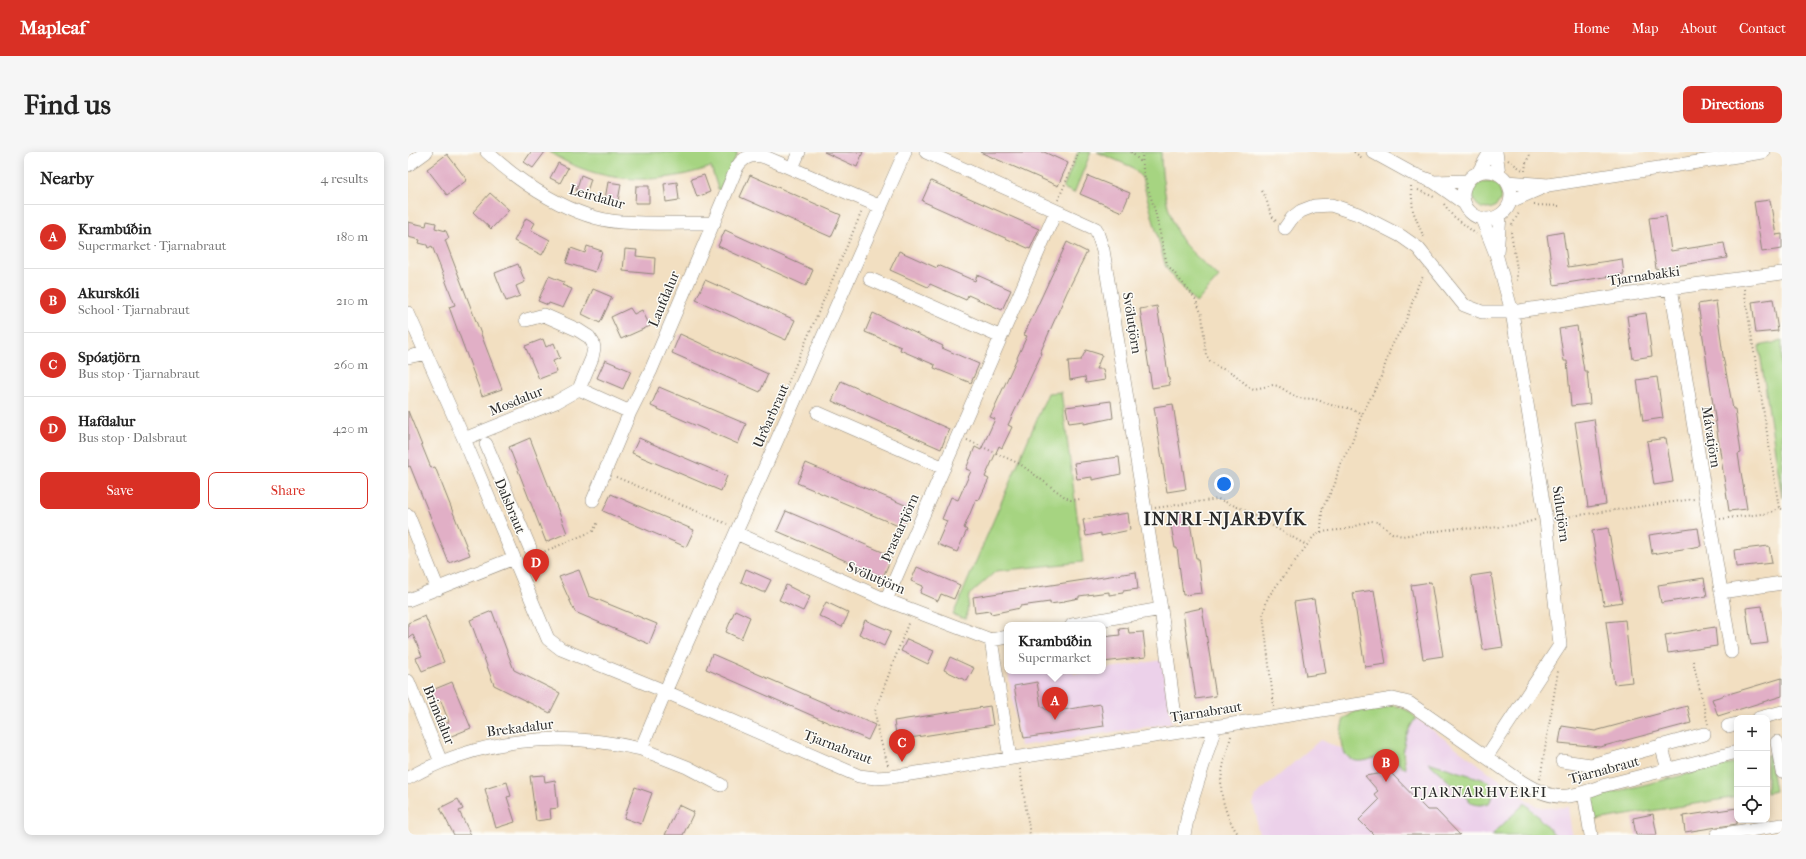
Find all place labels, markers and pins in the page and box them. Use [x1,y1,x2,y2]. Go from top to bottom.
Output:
pin: D [523,549,549,582]
pin: A [1042,687,1068,720]
pin: C [889,729,915,762]
pin: B [1373,749,1399,782]

